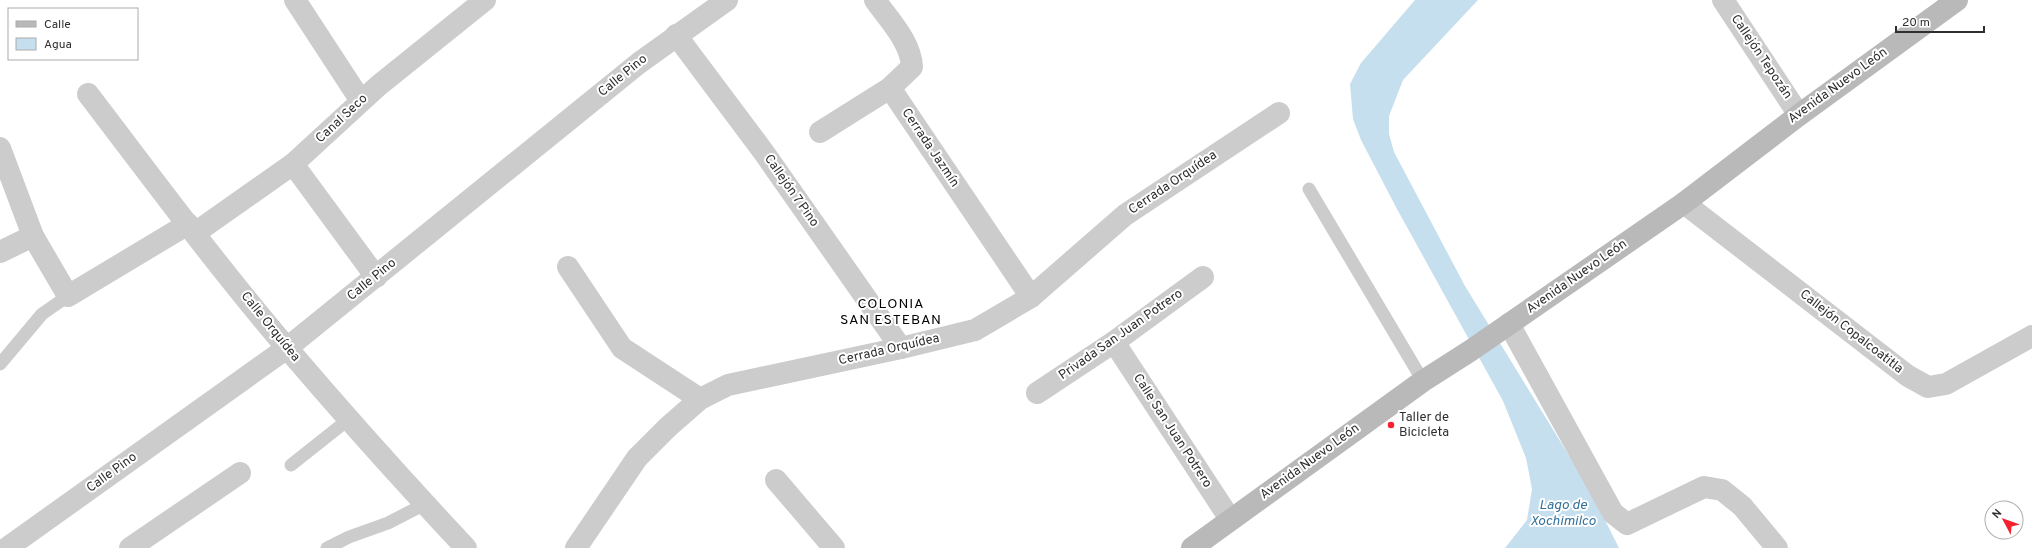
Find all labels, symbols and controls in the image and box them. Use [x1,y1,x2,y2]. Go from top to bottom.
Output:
legend [8,8,138,60]
scale bar [1896,8,1984,34]
street label: Callejón Tepozán [1727,12,1795,102]
text: 20 m [1902,15,1930,31]
text: Calle [44,17,71,33]
text: Agua [44,37,72,53]
street label: Avenida Nuevo León [1785,45,1891,127]
street label: Calle Pino [595,51,651,101]
street label: Canal Seco [313,91,371,147]
street label: Cerrada Jazmín [898,105,962,191]
street label: Cerrada Orquídea [1126,148,1220,218]
street label: Callejón 7 Pino [760,152,822,230]
street label: Avenida Nuevo León [1524,236,1630,318]
street label: Calle Pino [344,255,400,305]
street label: Privada San Juan Potrero [1056,286,1186,384]
street label: Callejón Copalcoatitla [1796,287,1906,377]
street label: Calle Orquídea [237,289,303,365]
district label: COLONIA SAN ESTEBAN [840,296,942,329]
street label: Cerrada Orquídea [837,331,941,369]
street label: Calle San Juan Potrero [1129,371,1215,491]
place label: Taller de Bicicleta [1399,410,1449,441]
marker: Taller de Bicicleta [1386,420,1396,430]
street label: Avenida Nuevo León [1257,421,1363,503]
street label: Calle Pino [84,449,140,497]
water label: Lago de Xochimilco [1530,497,1596,530]
north arrow [1984,500,2024,540]
text: N [1989,507,2005,522]

